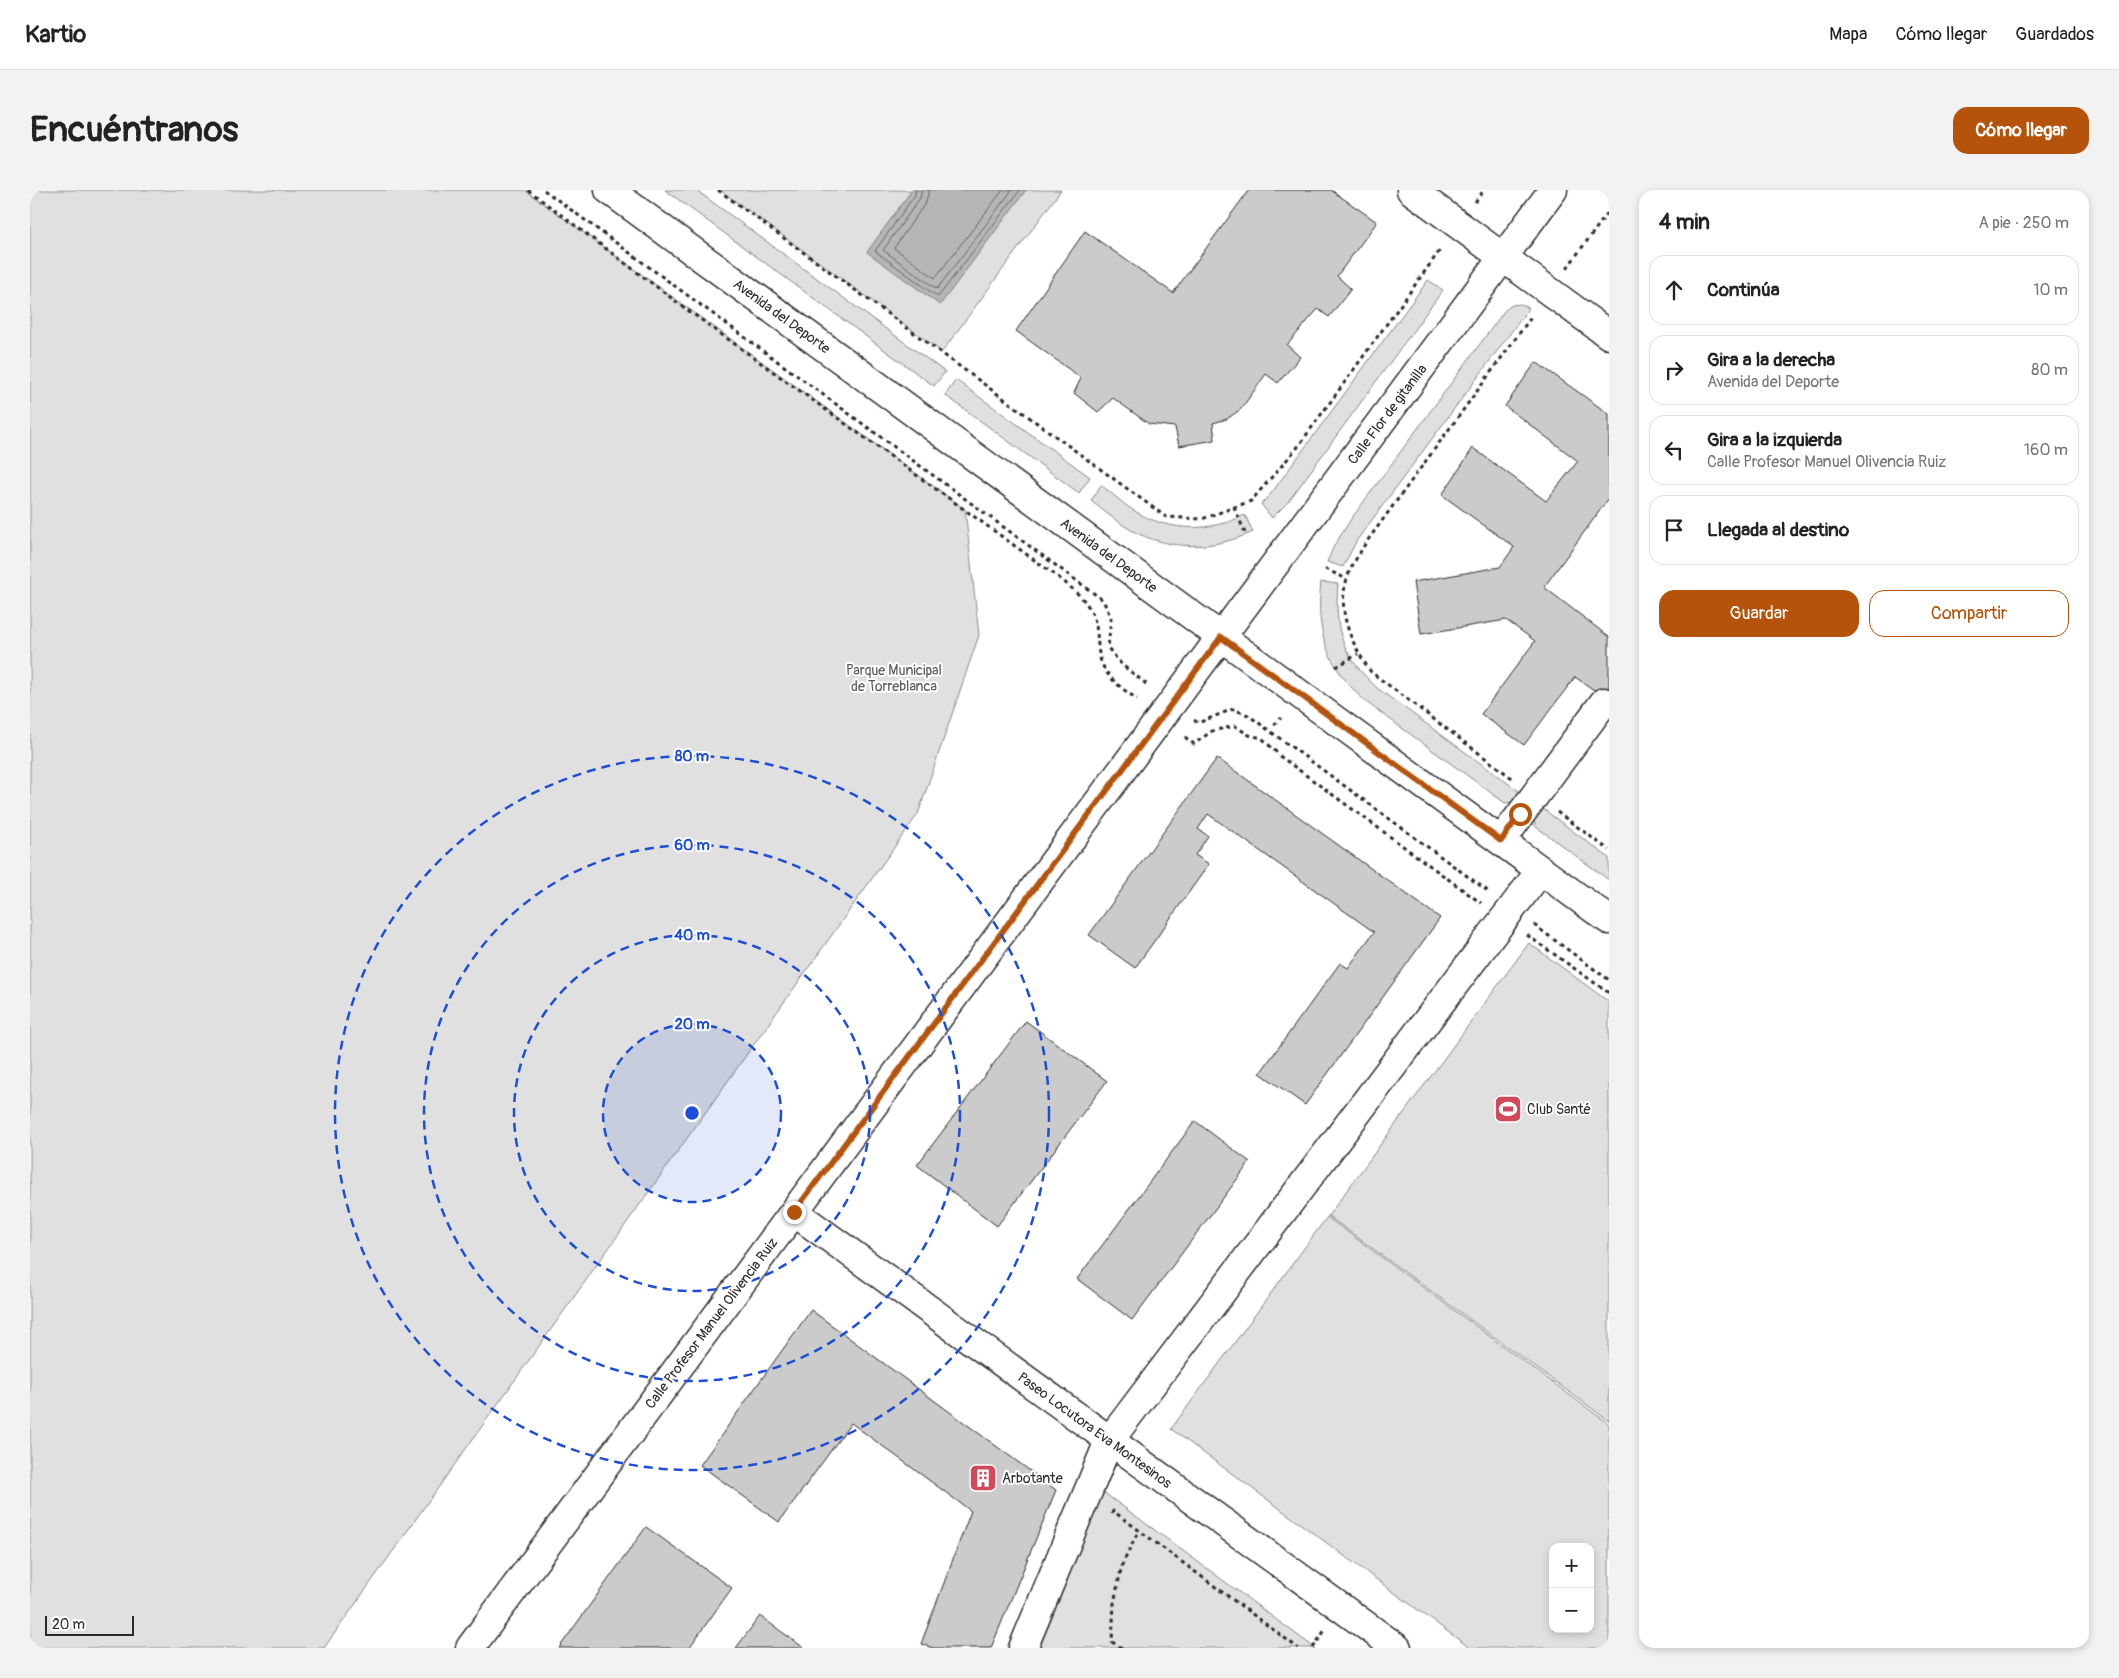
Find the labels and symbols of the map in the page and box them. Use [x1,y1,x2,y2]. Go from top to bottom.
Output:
street label: Avenida del Deporte [730,276,834,357]
street label: Calle Flor de gitanilla [1344,361,1431,468]
street label: Avenida del Deporte [1057,515,1161,596]
park label: Parque Municipal de Torreblanca [846,662,942,695]
text: 80 m [675,747,709,766]
route start [1509,803,1532,826]
text: 60 m [674,836,710,855]
text: 40 m [674,926,710,945]
text: 20 m [674,1015,710,1034]
sports icon: Club Santé [1493,1094,1523,1124]
place label: Club Santé [1527,1101,1591,1118]
centre of rings [683,1104,701,1122]
route end [783,1201,806,1224]
street label: Calle Profesor Manuel Olivencia Ruiz [642,1235,781,1412]
street label: Paseo Locutora Eva Montesinos [1014,1369,1176,1492]
building icon: Arbotante [968,1463,998,1493]
place label: Arbotante [1002,1470,1063,1487]
scale bar [45,1613,134,1636]

